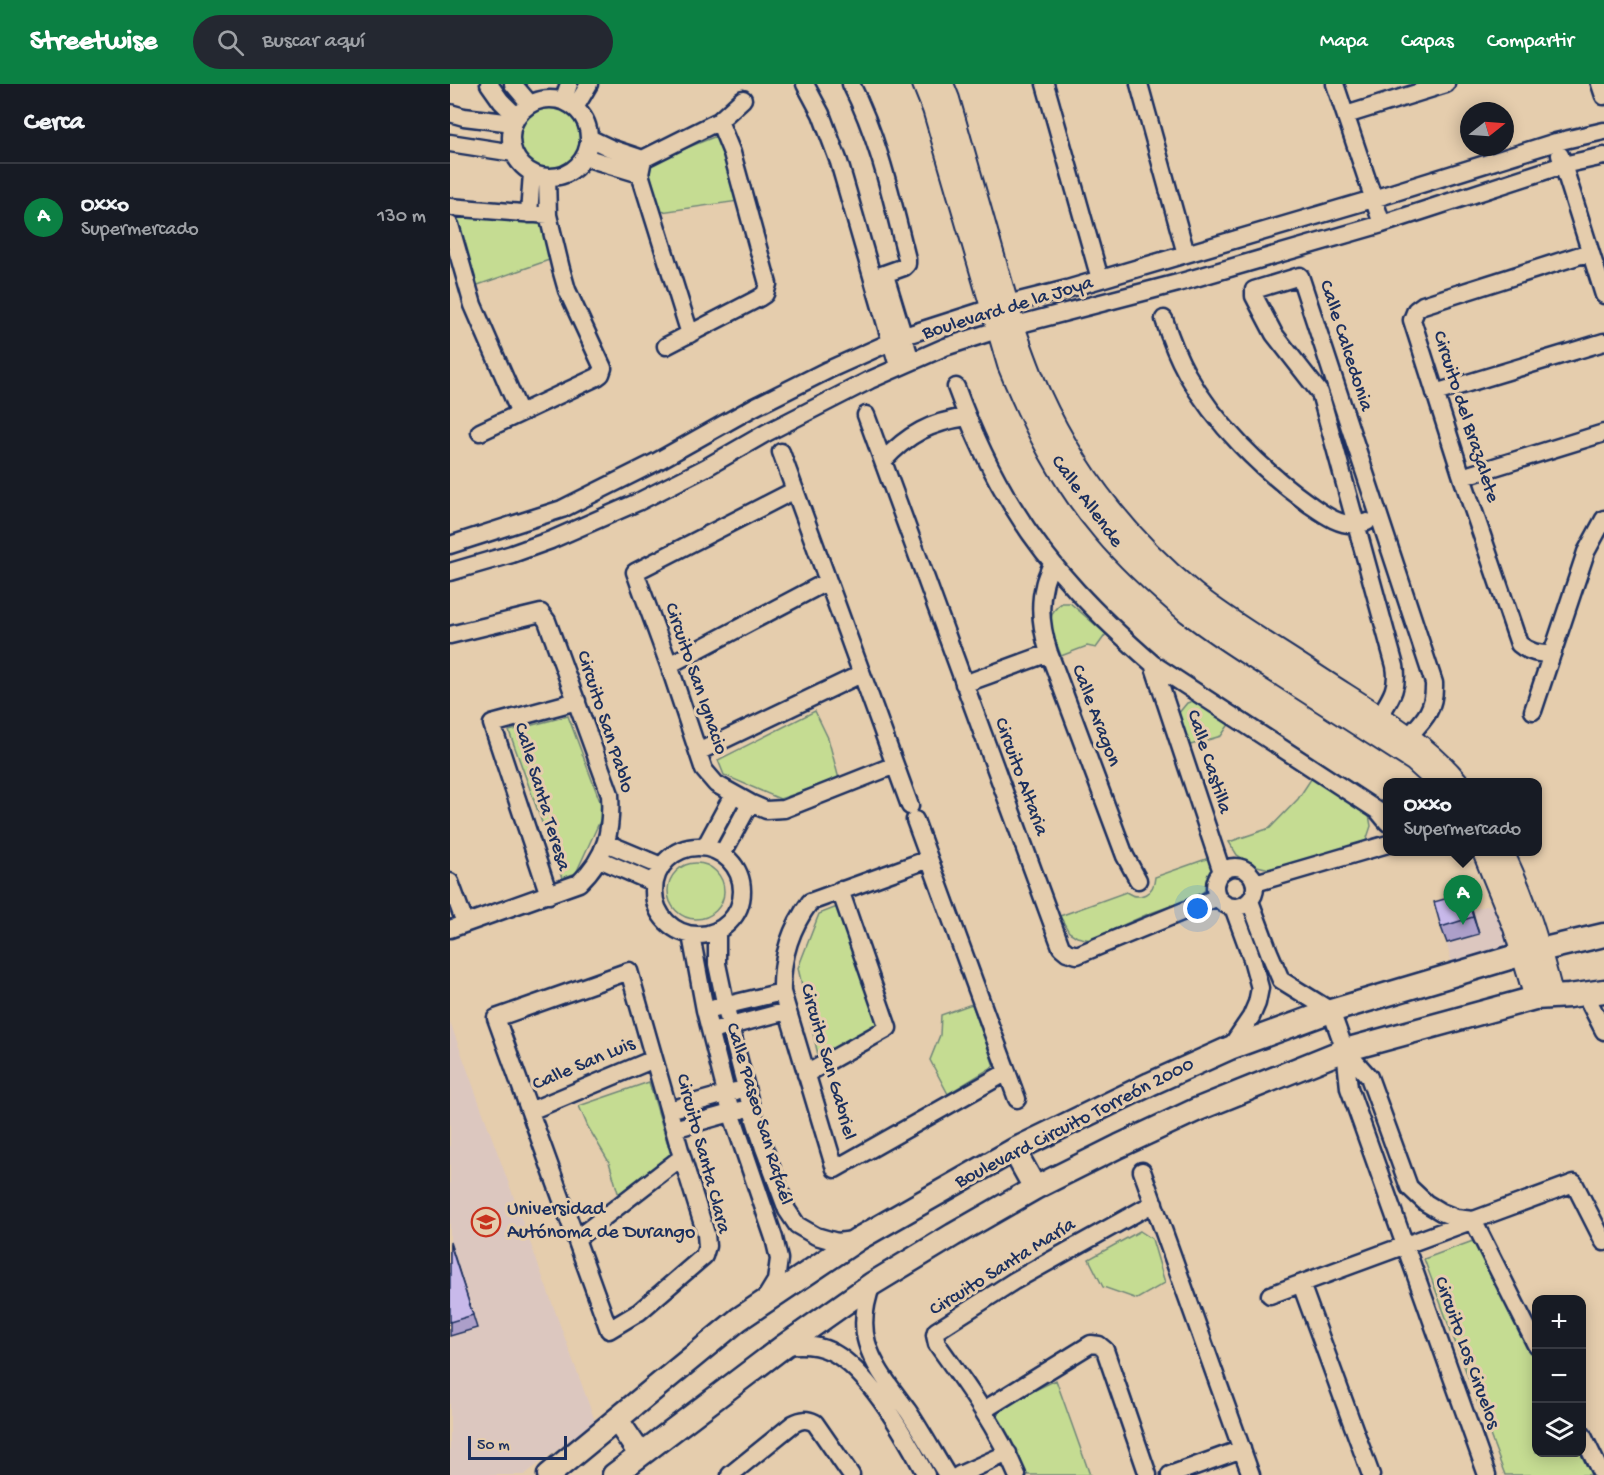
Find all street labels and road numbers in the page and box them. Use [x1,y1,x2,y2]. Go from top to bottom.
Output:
street label: Boulevard de la Joya [919,272,1097,346]
street label: Calle Calcedonia [1313,278,1377,415]
street label: Circuito del Brazalete [1426,328,1504,506]
street label: Calle Allende [1045,451,1128,553]
street label: Circuito San Ignacio [658,600,732,758]
street label: Circuito San Pablo [570,648,638,796]
street label: Calle Aragon [1065,662,1125,771]
street label: Calle Castilla [1180,707,1236,818]
street label: Circuito Altaria [988,715,1052,840]
street label: Calle Santa Teresa [508,720,575,875]
street label: Circuito San Gabriel [794,981,860,1143]
street label: Calle Paseo San Rafaél [719,1020,797,1208]
street label: Calle San Luis [529,1033,639,1097]
street label: Boulevard Circuito Torreón 2000 [951,1054,1198,1195]
street label: Circuito Santa Clara [670,1072,735,1237]
street label: Circuito Santa María [926,1213,1081,1322]
street label: Circuito Los Ciruelos [1428,1274,1504,1433]

